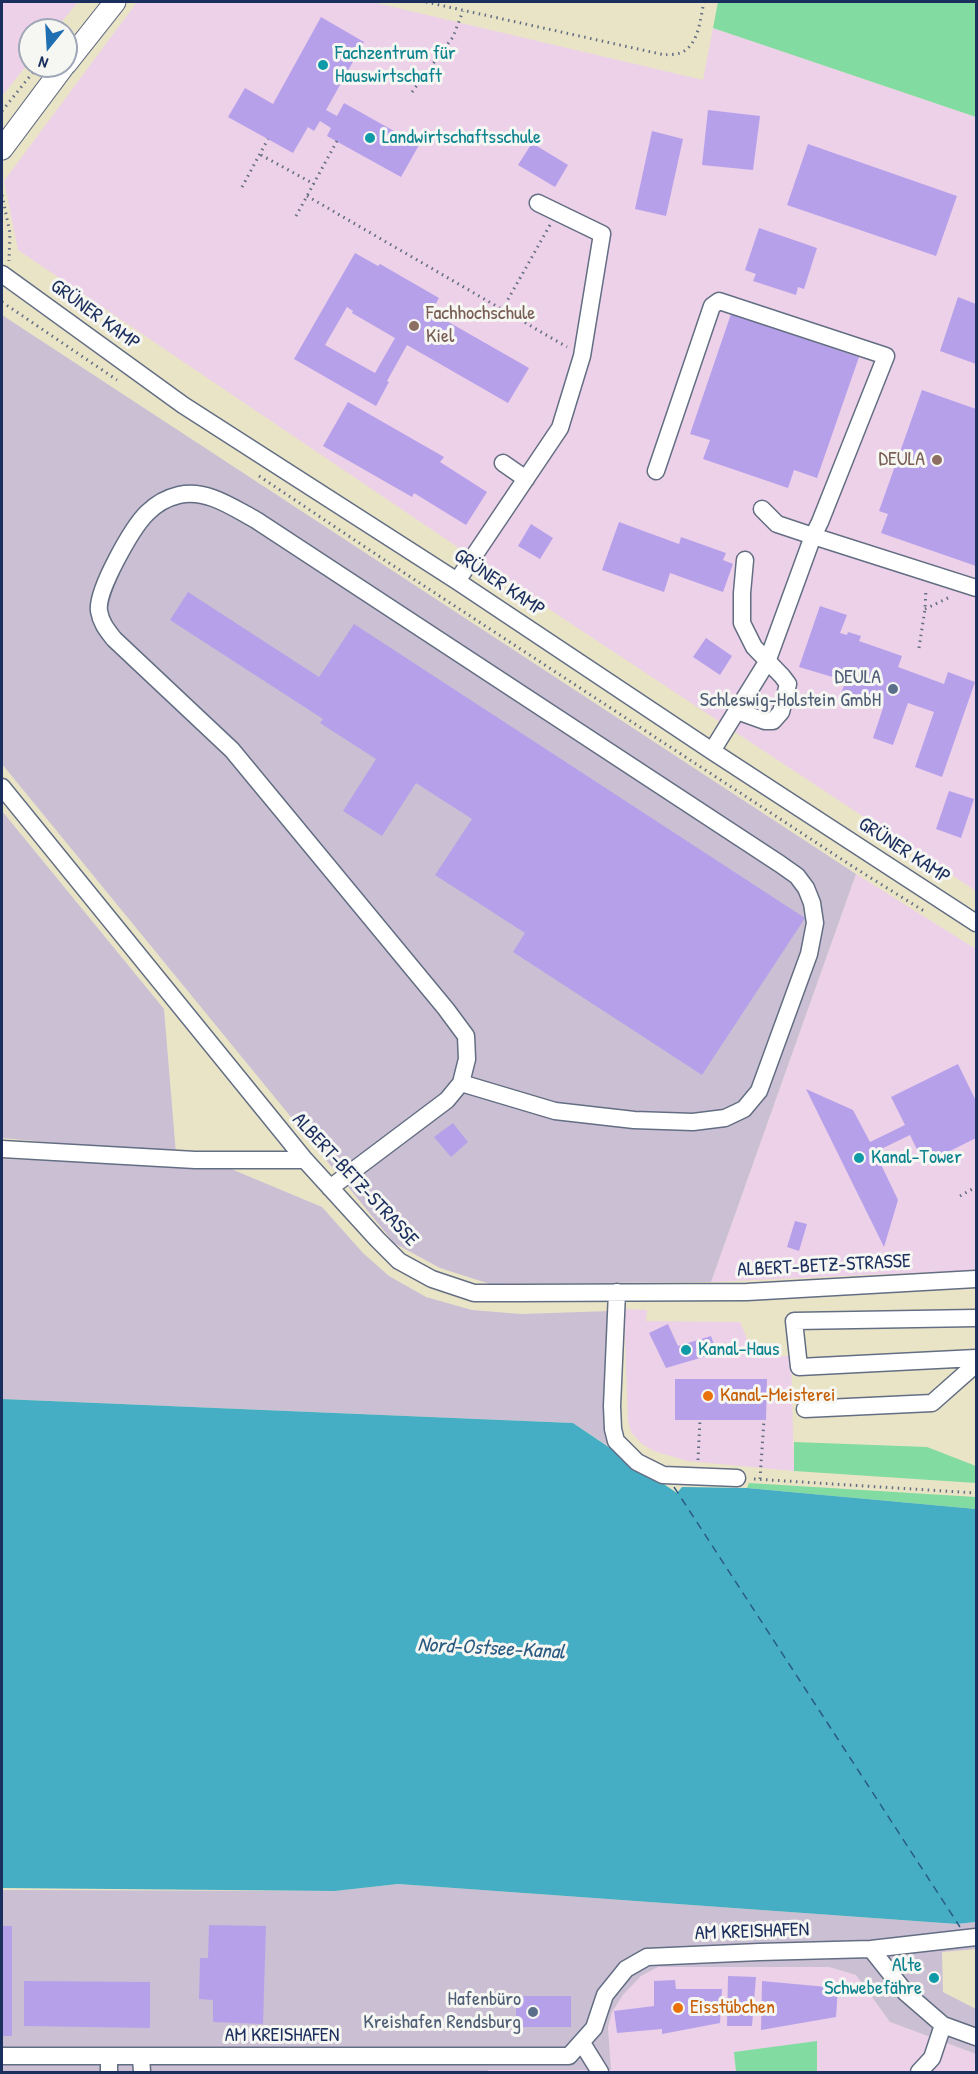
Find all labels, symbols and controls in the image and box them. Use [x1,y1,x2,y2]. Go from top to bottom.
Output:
north arrow [18,18,78,78]
place label: Fachzentrum für Hauswirtschaft [335,42,456,89]
text: N [36,51,51,75]
marker: Fachzentrum für Hauswirtschaft [316,58,330,72]
place label: Landwirtschaftsschule [382,126,541,150]
marker: Landwirtschaftsschule [363,131,377,145]
street label: GRÜNER KAMP [46,275,144,355]
place label: Fachhochschule Kiel [426,302,535,349]
marker: Fachhochschule Kiel [407,319,421,333]
place label: DEULA [878,448,925,472]
marker: DEULA [930,453,944,467]
street label: GRÜNER KAMP [449,544,549,622]
place label: DEULA Schleswig-Holstein GmbH [700,666,881,713]
marker: DEULA Schleswig-Holstein GmbH [886,682,900,696]
street label: GRÜNER KAMP [854,812,954,890]
street label: ALBERT-BETZ-STRASSE [287,1108,423,1252]
place label: Kanal-Tower [871,1146,962,1170]
marker: Kanal-Tower [852,1151,866,1165]
street label: ALBERT-BETZ-STRASSE [737,1249,911,1283]
place label: Kanal-Haus [698,1338,779,1362]
marker: Kanal-Haus [679,1343,693,1357]
place label: Kanal-Meisterei [720,1384,836,1408]
marker: Kanal-Meisterei [701,1389,715,1403]
water label: Nord-Ostsee-Kanal [417,1633,565,1665]
street label: AM KREISHAFEN [694,1918,810,1946]
place label: Alte Schwebefähre [824,1954,922,2001]
marker: Alte Schwebefähre [927,1971,941,1985]
place label: Hafenbüro Kreishafen Rendsburg [363,1988,521,2035]
place label: Eisstübchen [690,1996,775,2020]
marker: Eisstübchen [671,2001,685,2015]
marker: Hafenbüro Kreishafen Rendsburg [526,2005,540,2019]
street label: AM KREISHAFEN [225,2024,339,2048]

